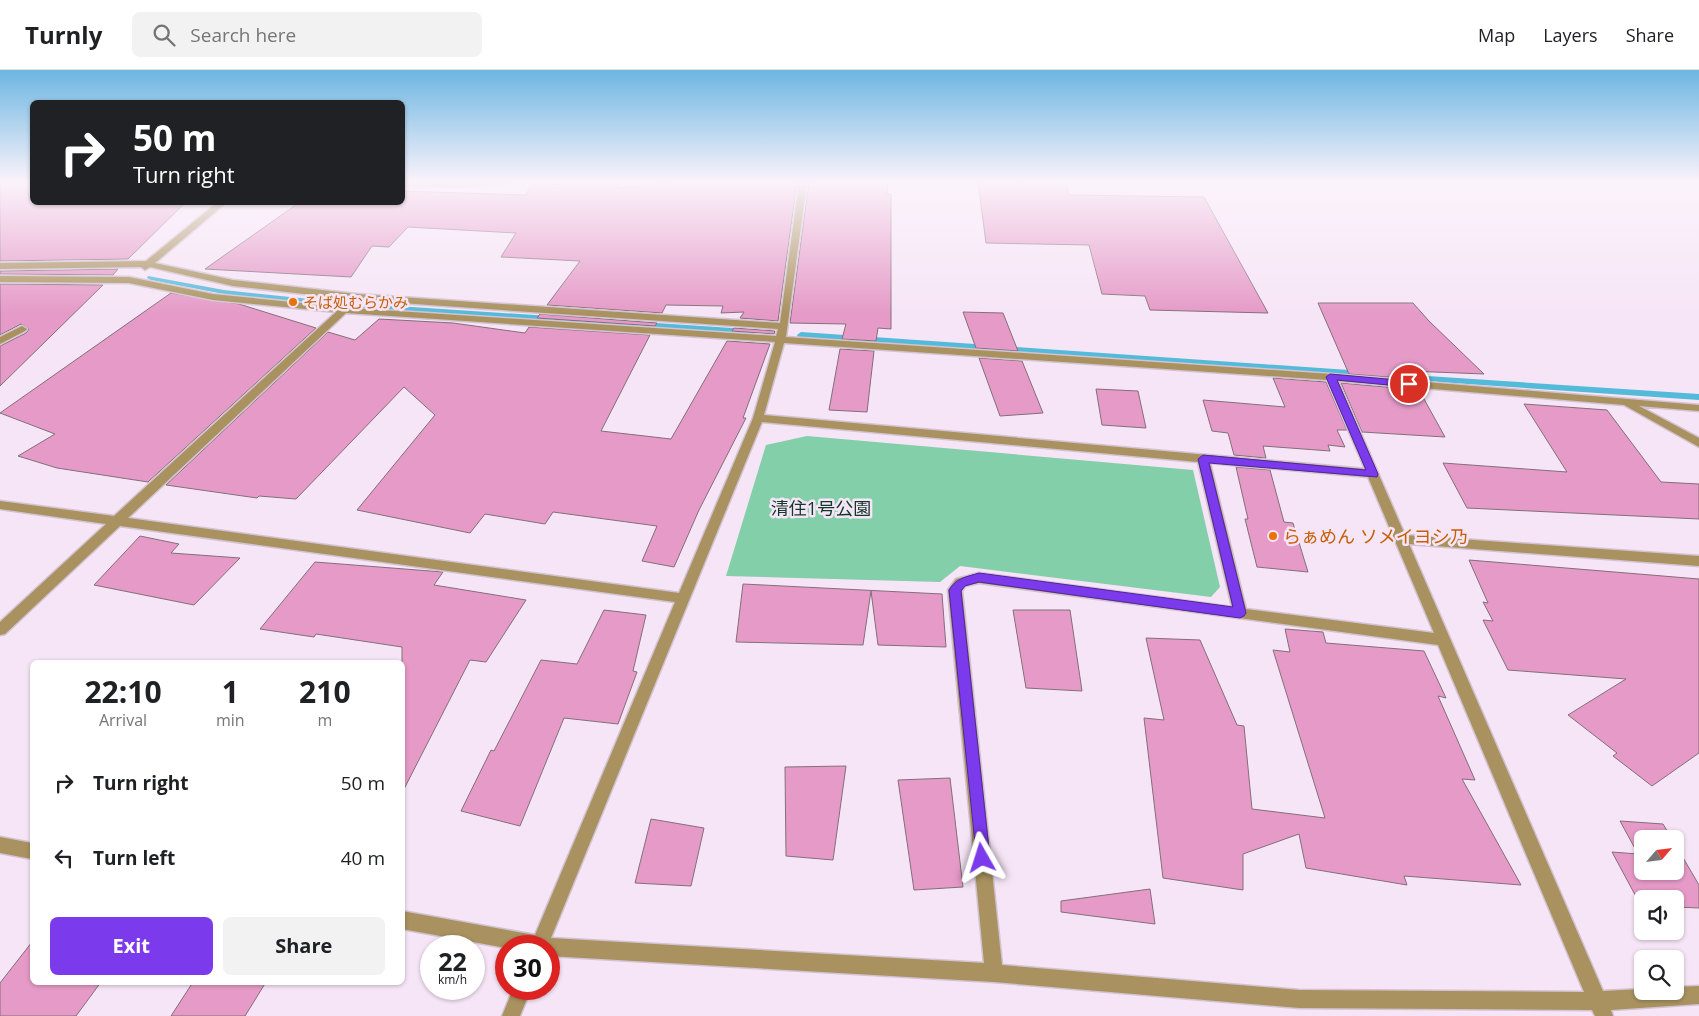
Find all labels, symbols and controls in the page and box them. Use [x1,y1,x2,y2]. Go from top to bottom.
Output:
search box [132,12,482,57]
text: Turnly [25,18,102,51]
icon: search [150,21,178,49]
text: Search here [190,22,296,48]
text: Map [1478,23,1515,47]
text: Layers [1543,23,1598,47]
text: Share [1626,23,1674,47]
text: 50 m [133,114,216,161]
icon: right [50,120,115,185]
text: Turn right [133,159,235,189]
place label: そば処むらかみ [303,292,408,312]
marker: そば処むらかみ [287,296,299,308]
pin [1388,363,1430,405]
icon: arrive [1395,370,1423,398]
park label: 清住1号公園 [771,496,871,520]
place label: らぁめん ソメイヨシ乃 [1283,524,1468,548]
marker: らぁめん ソメイヨシ乃 [1267,530,1279,542]
text: 22:10 [84,671,162,712]
text: 1 [222,671,239,712]
text: 210 [299,671,351,712]
text: Arrival [99,709,147,731]
text: min [216,709,245,731]
text: m [317,709,332,731]
icon: right [50,769,78,797]
text: Turn right [93,770,188,796]
text: 50 m [341,770,385,796]
north arrow [1634,830,1684,880]
map controls [1634,830,1684,1000]
position arrow [955,831,1007,883]
icon: left [50,844,78,872]
text: Turn left [93,845,175,871]
text: 40 m [341,845,385,871]
button: sound [1634,890,1684,940]
button: Exit [50,917,213,975]
button: Share [223,917,385,975]
speed limit sign: 30 [495,935,560,1000]
text: 22 [438,944,467,978]
button: search [1634,950,1684,1000]
text: km/h [438,971,467,988]

